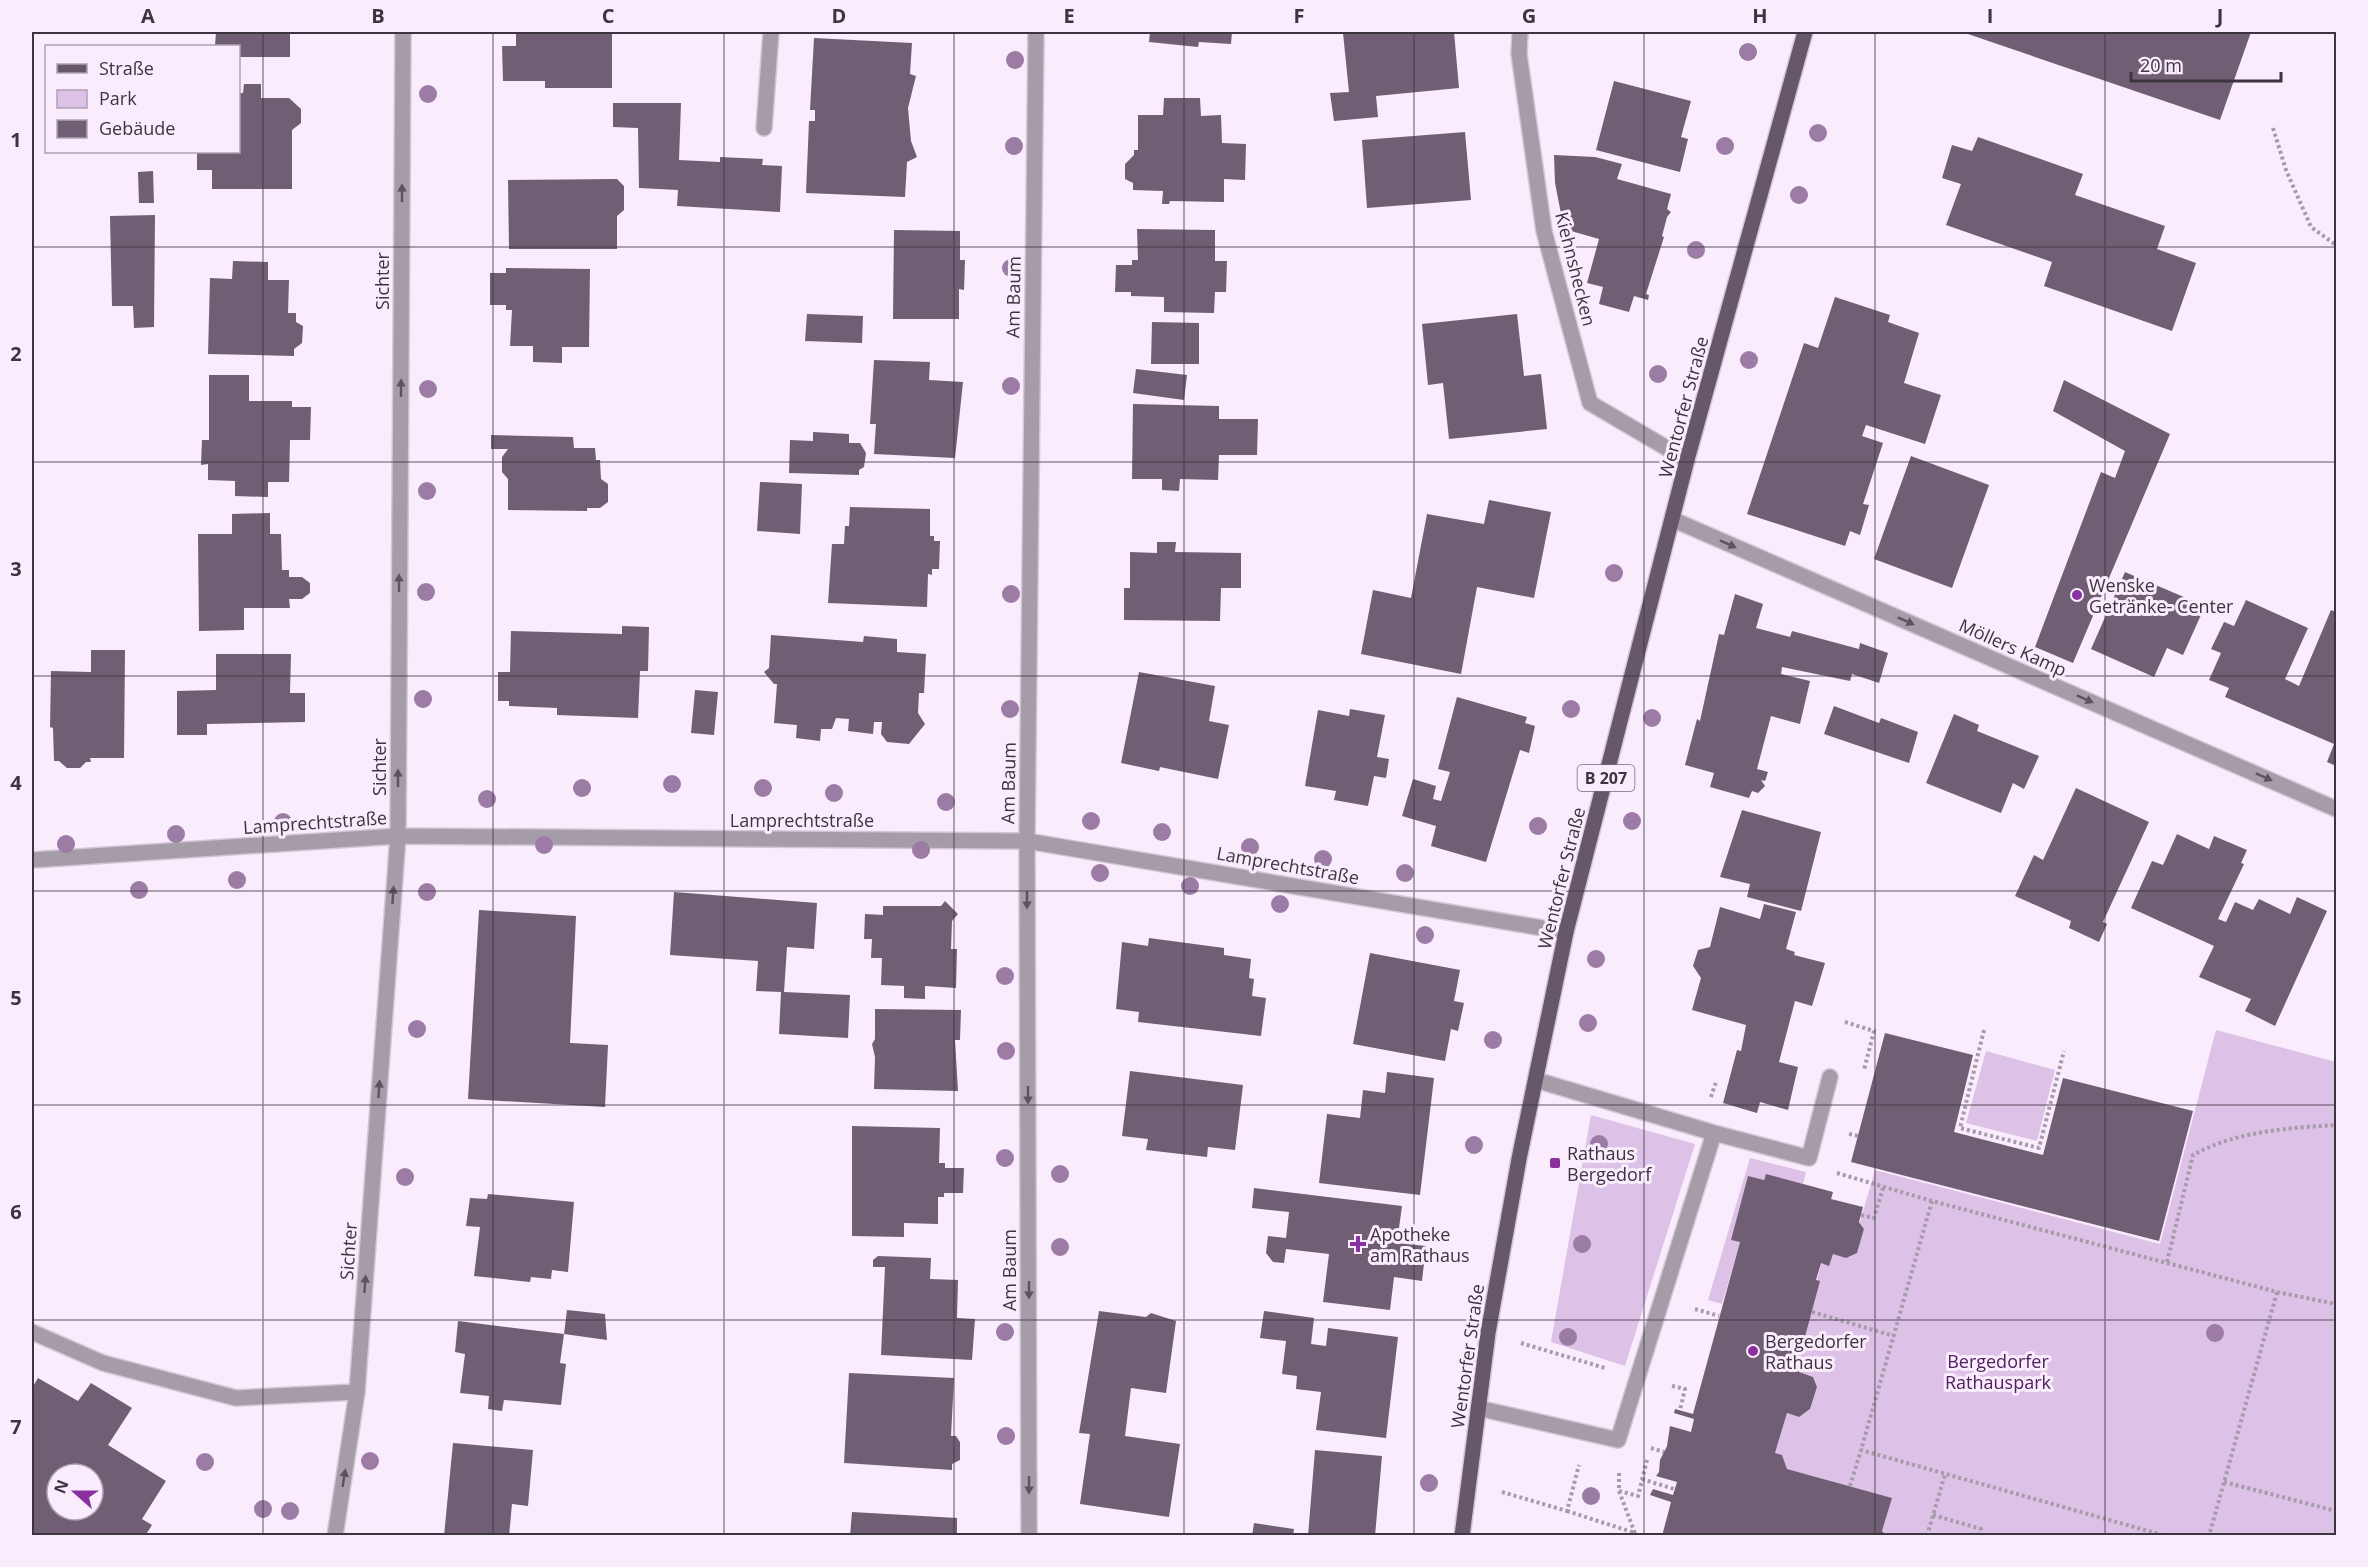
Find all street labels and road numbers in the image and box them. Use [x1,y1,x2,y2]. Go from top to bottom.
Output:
street label: Kiehnshecken [1550,209,1602,329]
street label: Sichter [370,251,394,310]
street label: Am Baum [1000,256,1026,338]
street label: Wentorfer Straße [1653,334,1713,480]
street label: Möllers Kamp [1955,613,2071,681]
street label: Sichter [367,737,391,796]
street label: Am Baum [995,742,1021,824]
road number: B 207 [1578,765,1634,791]
street label: Wentorfer Straße [1532,804,1590,952]
street label: Lamprechtstraße [242,805,388,839]
street label: Lamprechtstraße [730,808,874,832]
street label: Lamprechtstraße [1215,841,1361,889]
street label: Sichter [334,1221,362,1281]
street label: Am Baum [997,1229,1021,1311]
street label: Wentorfer Straße [1445,1282,1489,1430]

